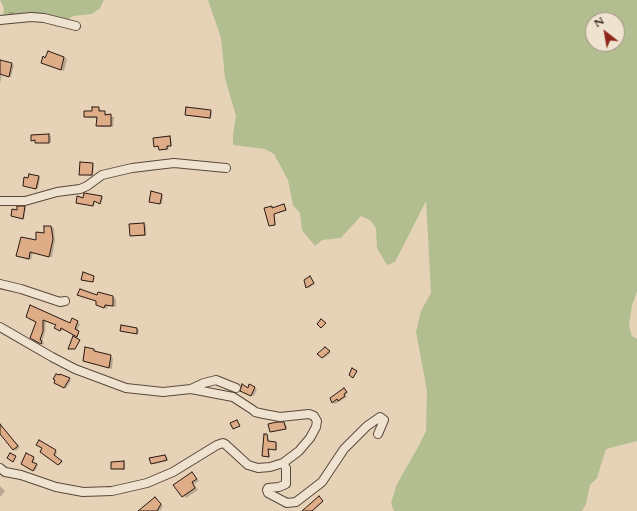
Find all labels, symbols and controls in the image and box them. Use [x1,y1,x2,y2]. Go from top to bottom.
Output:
north arrow [585,12,625,52]
text: N [591,13,607,31]

